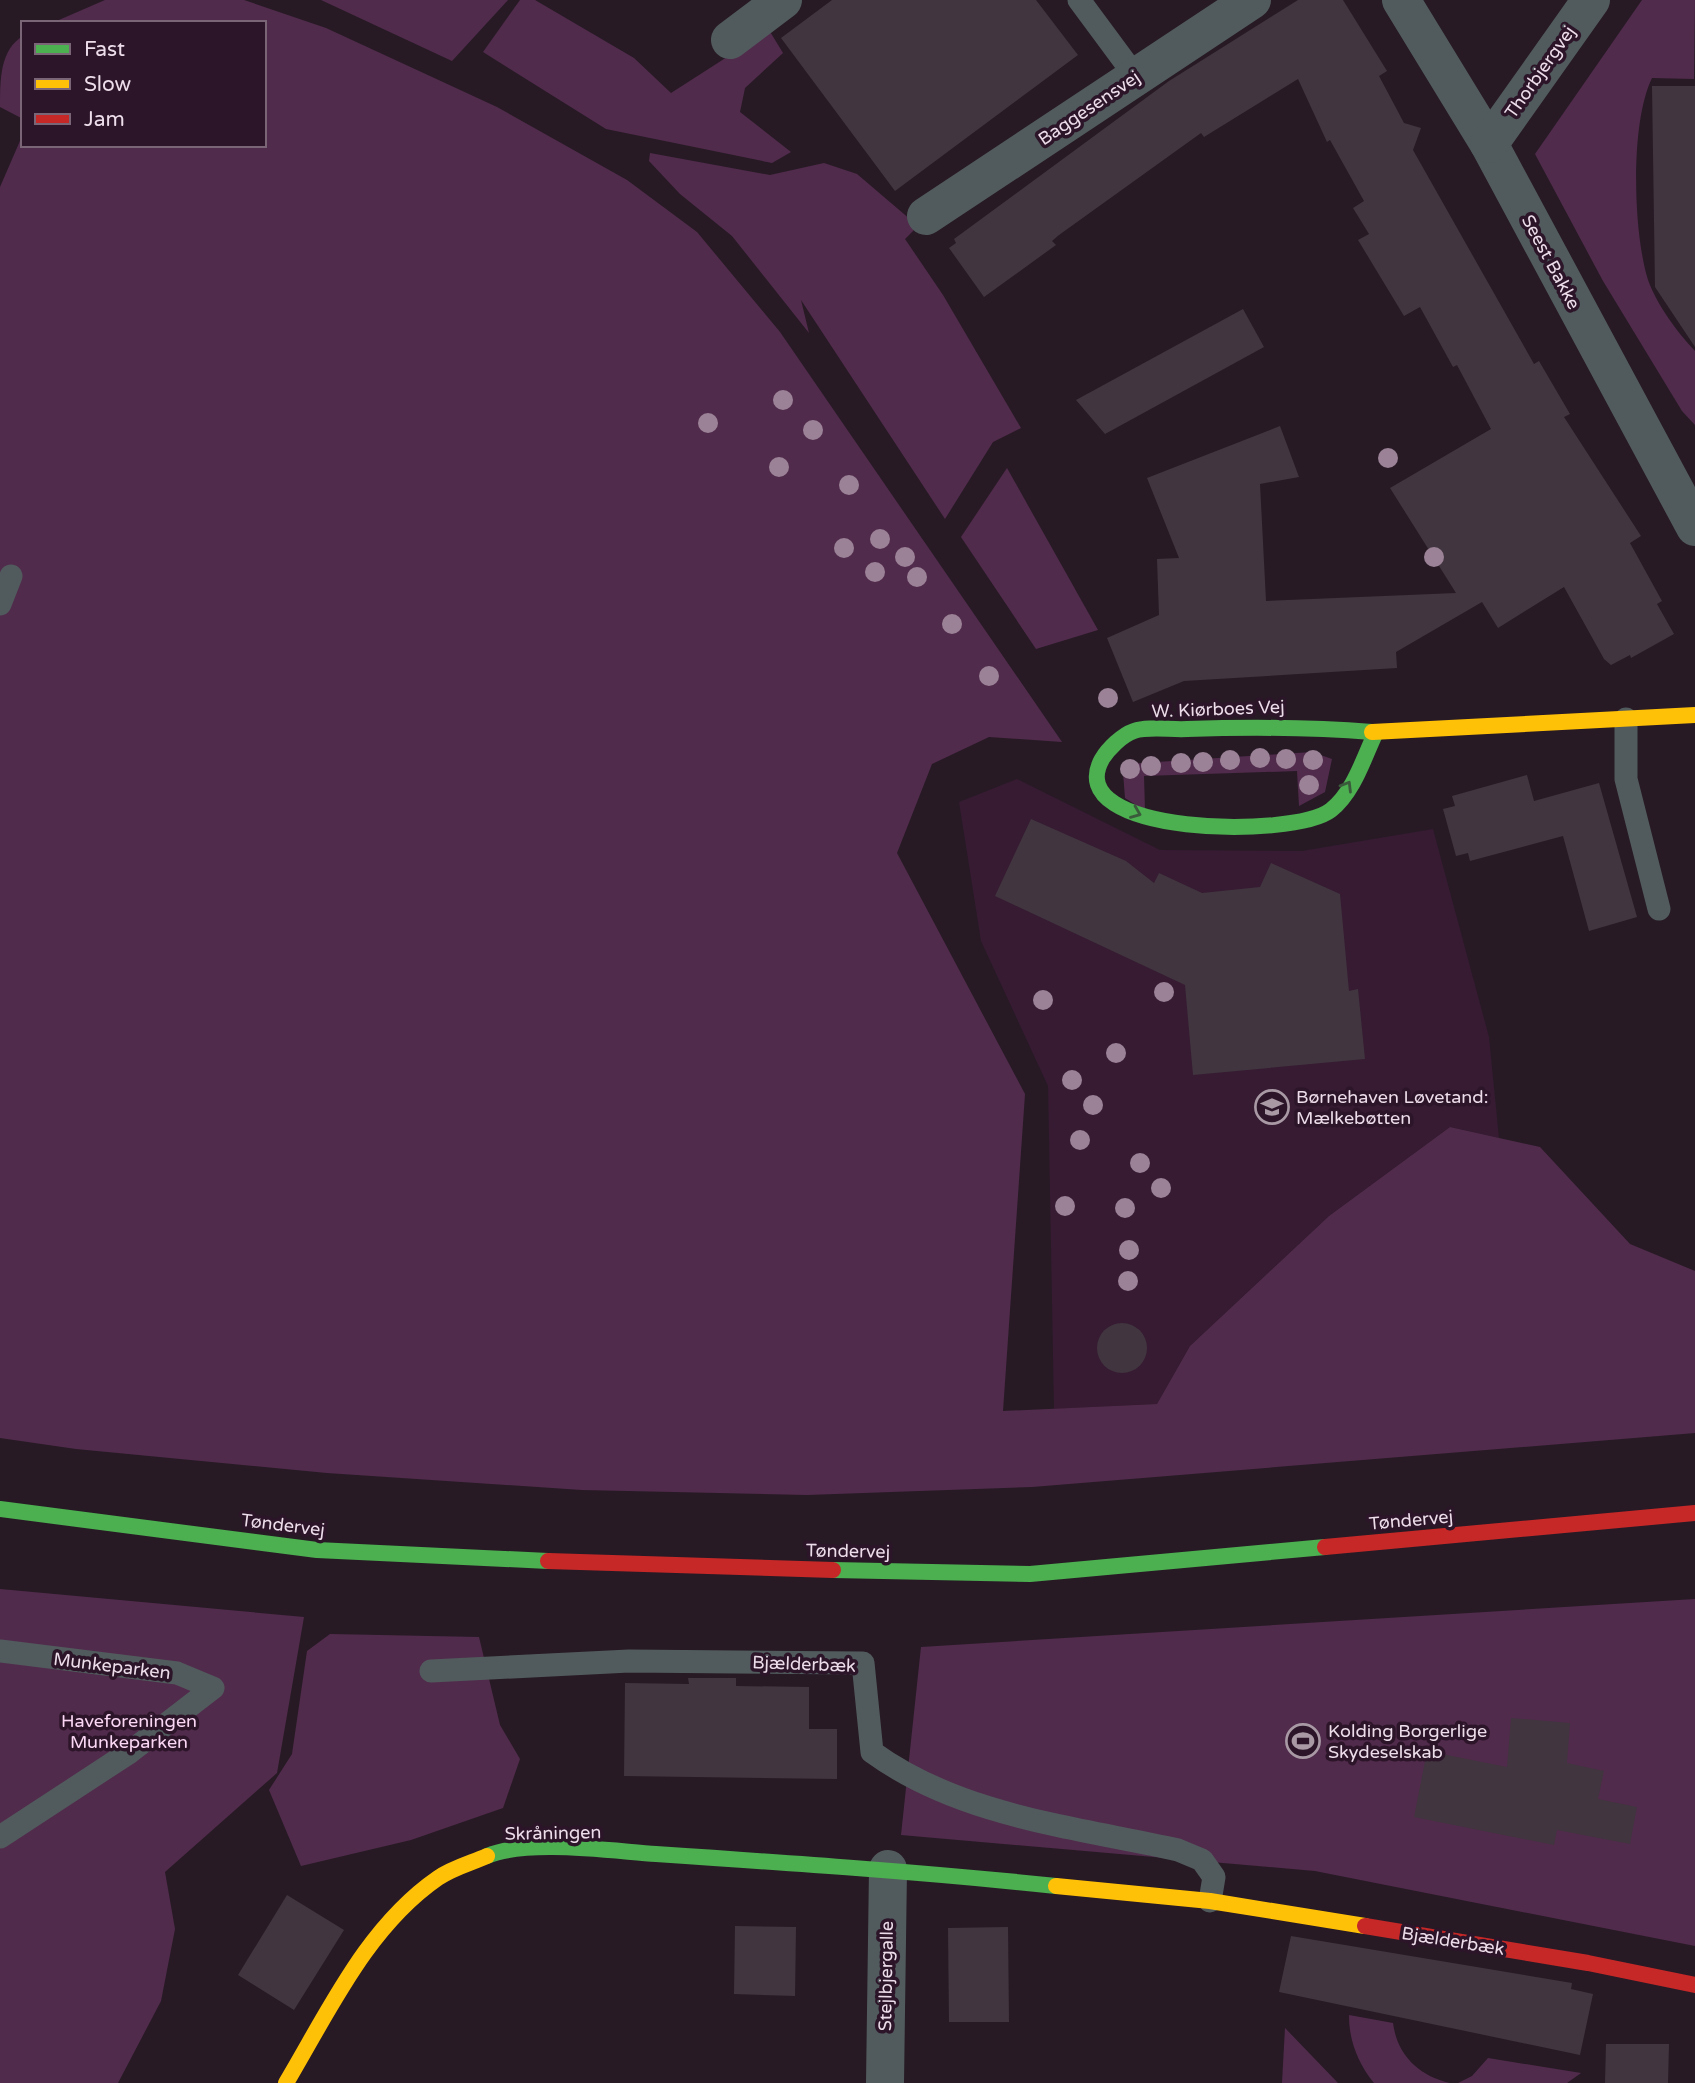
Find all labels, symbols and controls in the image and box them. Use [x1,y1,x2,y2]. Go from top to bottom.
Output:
legend [21,21,266,147]
street label: Thorbjergvej [1500,21,1580,123]
text: Fast [84,37,125,62]
street label: Baggesensvej [1034,66,1144,150]
text: Slow [84,72,132,97]
text: Jam [84,107,125,132]
street label: Seest Bakke [1517,211,1585,313]
street label: W. Kiørboes Vej [1151,696,1285,722]
one-way arrow [1339,781,1352,794]
one-way arrow [1129,805,1141,819]
place label: Børnehaven Løvetand: Mælkebøtten [1296,1086,1488,1129]
school or university icon: Børnehaven Løvetand: Mælkebøtten [1253,1088,1291,1126]
street label: Tøndervej [1368,1505,1454,1535]
street label: Tøndervej [240,1509,326,1541]
street label: Tøndervej [806,1539,890,1563]
street label: Munkeparken [52,1648,172,1684]
street label: Bjælderbæk [752,1651,856,1677]
park label: Haveforeningen Munkeparken [61,1710,197,1753]
place label: Kolding Borgerlige Skydeselskab [1328,1720,1487,1763]
sports icon: Kolding Borgerlige Skydeselskab [1284,1722,1322,1760]
street label: Skråningen [504,1821,602,1845]
street label: Stejlbjergalle [874,1921,898,2031]
street label: Bjælderbæk [1400,1922,1506,1960]

